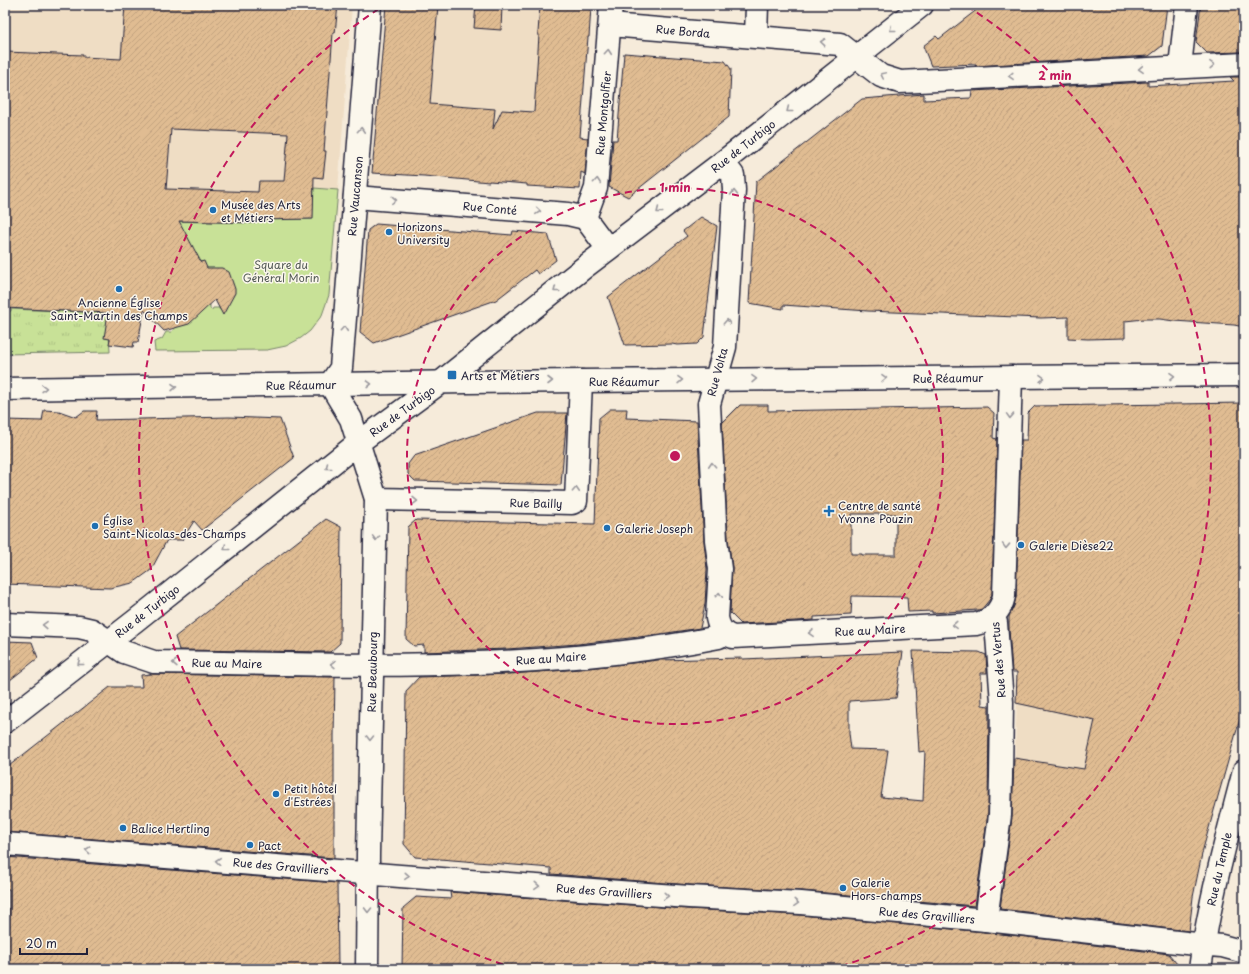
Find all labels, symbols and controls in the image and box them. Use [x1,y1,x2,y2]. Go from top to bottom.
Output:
street label: Rue Borda [655,20,711,42]
one-way arrow [889,25,896,32]
one-way arrow [820,38,826,47]
one-way arrow [603,49,612,55]
one-way arrow [1209,61,1215,69]
one-way arrow [1138,65,1144,73]
text: 2 min [1038,66,1072,84]
street label: Rue Montgolfier [591,70,615,156]
one-way arrow [879,72,887,80]
one-way arrow [1008,72,1014,81]
one-way arrow [787,105,794,112]
street label: Rue de Turbigo [707,115,779,177]
one-way arrow [356,127,365,133]
street label: Rue Vaucanson [343,155,367,237]
one-way arrow [592,178,601,184]
text: 1 min [659,178,691,196]
one-way arrow [730,190,738,196]
one-way arrow [391,195,397,204]
place label: Musée des Arts et Métiers [221,196,301,226]
street label: Rue Conté [462,197,518,219]
marker: Musée des Arts et Métiers [208,205,218,215]
one-way arrow [535,207,541,216]
one-way arrow [656,207,663,214]
place label: Horizons University [397,218,450,248]
marker: Horizons University [384,227,394,237]
park label: Square du Général Morin [243,256,319,286]
marker: Ancienne Église Saint-Martin des Champs [114,284,124,294]
one-way arrow [553,286,560,293]
place label: Ancienne Église Saint-Martin des Champs [51,294,188,324]
one-way arrow [722,319,731,325]
one-way arrow [339,326,348,332]
street label: Rue Volta [702,346,732,398]
place label: Arts et Métiers [461,367,540,384]
marker: Arts et Métiers [446,369,458,381]
street label: Rue Réaumur [913,369,984,387]
one-way arrow [1169,372,1175,380]
street label: Rue Réaumur [589,373,660,390]
one-way arrow [1039,373,1045,382]
one-way arrow [881,374,887,382]
one-way arrow [751,375,757,384]
street label: Rue Réaumur [266,376,337,394]
one-way arrow [677,376,683,385]
one-way arrow [547,377,553,385]
one-way arrow [366,380,372,388]
street label: Rue de Turbigo [366,381,438,441]
one-way arrow [171,383,177,391]
one-way arrow [41,384,47,392]
one-way arrow [1006,413,1014,419]
centre of rings [668,449,682,463]
one-way arrow [325,462,332,470]
one-way arrow [708,462,717,468]
one-way arrow [572,487,581,493]
street label: Rue Bailly [509,494,563,512]
one-way arrow [412,496,418,505]
place label: Centre de santé Yvonne Pouzin [838,497,921,527]
marker: Centre de santé Yvonne Pouzin [823,505,835,517]
place label: Église Saint-Nicolas-des-Champs [103,512,246,542]
place label: Galerie Joseph [615,520,693,537]
marker: Église Saint-Nicolas-des-Champs [90,521,100,531]
marker: Galerie Joseph [602,523,612,533]
one-way arrow [371,535,380,541]
place label: Galerie Dièse22 [1029,537,1114,554]
marker: Galerie Dièse22 [1016,540,1026,550]
one-way arrow [224,543,231,550]
one-way arrow [1002,543,1010,549]
street label: Rue de Turbigo [111,580,183,642]
one-way arrow [714,592,723,598]
street label: Rue au Maire [834,620,906,640]
one-way arrow [42,621,48,630]
one-way arrow [952,621,958,629]
street label: Rue des Vertus [986,621,1010,699]
one-way arrow [808,628,814,637]
street label: Rue Beaubourg [363,631,381,713]
street label: Rue au Maire [515,647,587,669]
street label: Rue au Maire [191,654,263,672]
one-way arrow [78,658,85,665]
one-way arrow [172,659,178,667]
one-way arrow [330,660,336,668]
one-way arrow [366,735,374,741]
place label: Petit hôtel d'Estrées [284,780,337,810]
marker: Petit hôtel d'Estrées [271,789,281,799]
place label: Balice Hertling [131,820,210,837]
marker: Balice Hertling [118,823,128,833]
street label: Rue du Temple [1202,830,1236,908]
place label: Pact [258,837,282,854]
marker: Pact [245,840,255,850]
one-way arrow [85,846,91,855]
street label: Rue des Gravilliers [232,853,330,879]
one-way arrow [215,857,221,866]
one-way arrow [404,872,410,881]
place label: Galerie Hors-champs [851,874,922,904]
street label: Rue des Gravilliers [555,879,653,903]
one-way arrow [534,881,540,890]
marker: Galerie Hors-champs [838,883,848,893]
one-way arrow [663,891,669,900]
one-way arrow [793,898,799,907]
street label: Rue des Gravilliers [878,902,976,928]
one-way arrow [364,907,372,913]
scale bar [20,930,87,956]
text: 20 m [26,934,57,952]

